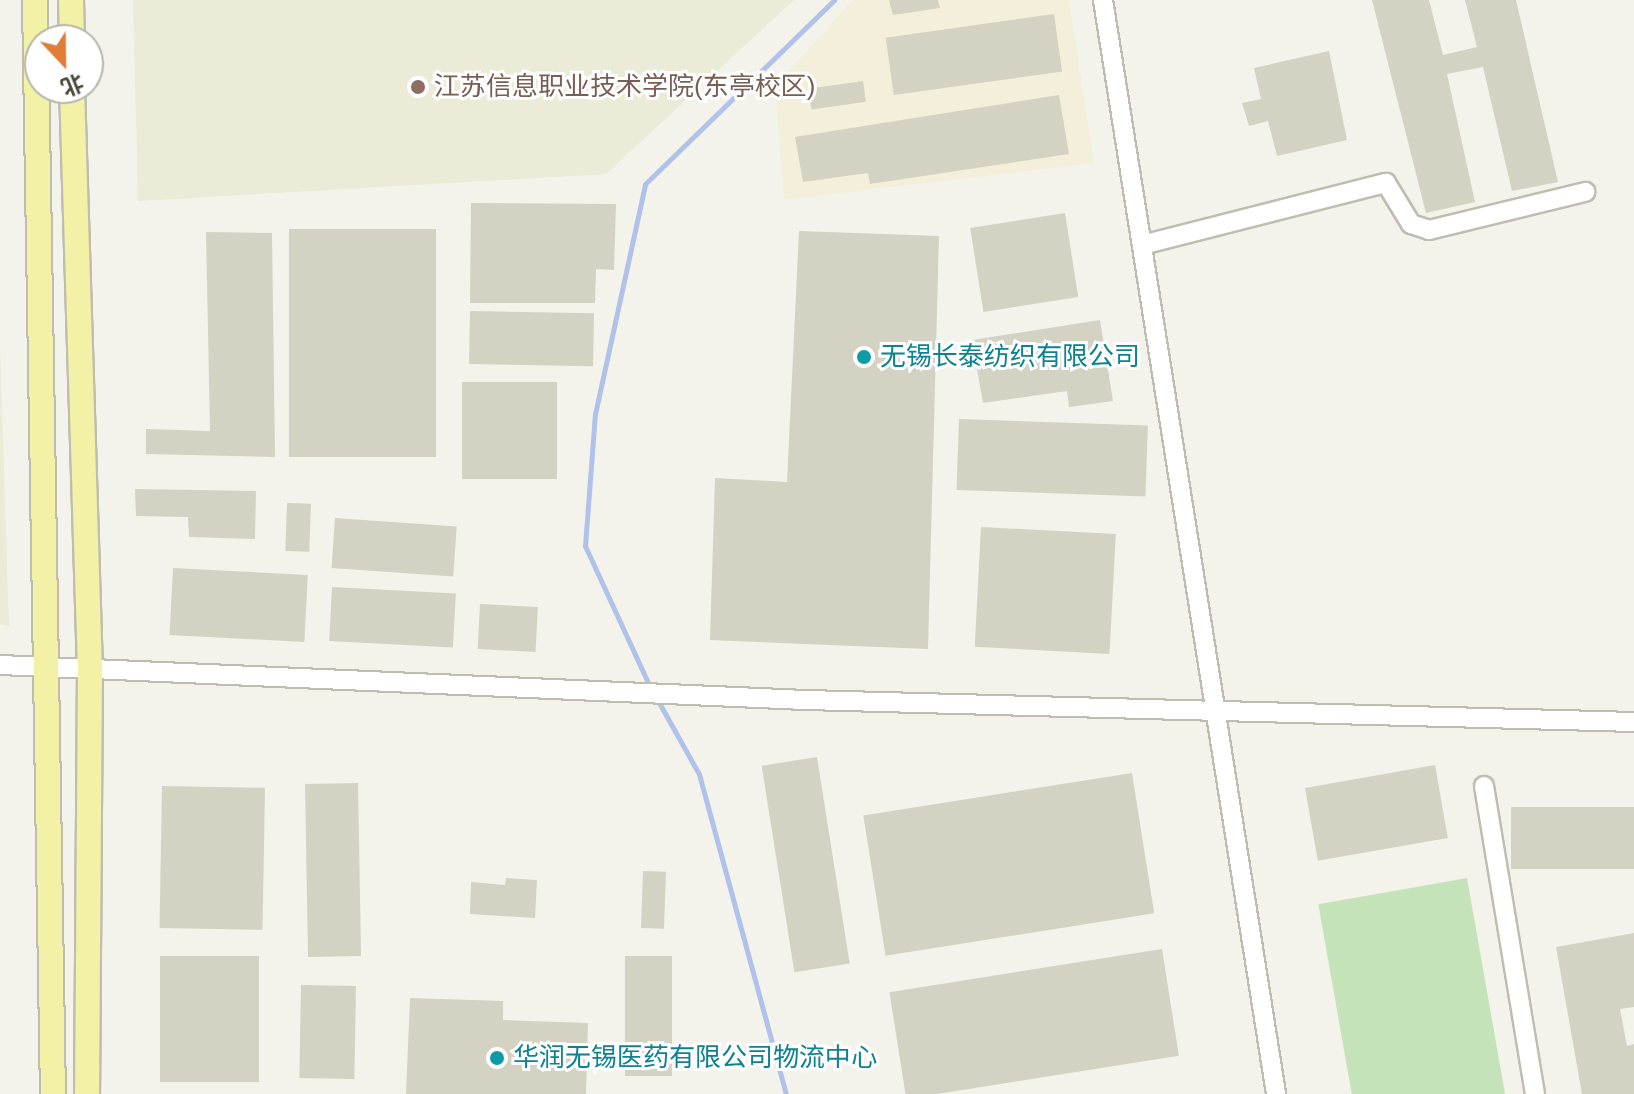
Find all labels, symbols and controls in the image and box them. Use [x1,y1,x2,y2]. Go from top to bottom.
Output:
north arrow [24,24,104,104]
text: 北 [58,69,87,101]
place label: 江苏信息职业技术学院(东亭校区) [434,71,815,103]
marker: 江苏信息职业技术学院(东亭校区) [409,78,427,96]
place label: 无锡长泰纺织有限公司 [880,341,1140,373]
marker: 无锡长泰纺织有限公司 [855,348,873,366]
place label: 华润无锡医药有限公司物流中心 [513,1042,877,1074]
marker: 华润无锡医药有限公司物流中心 [488,1049,506,1067]

